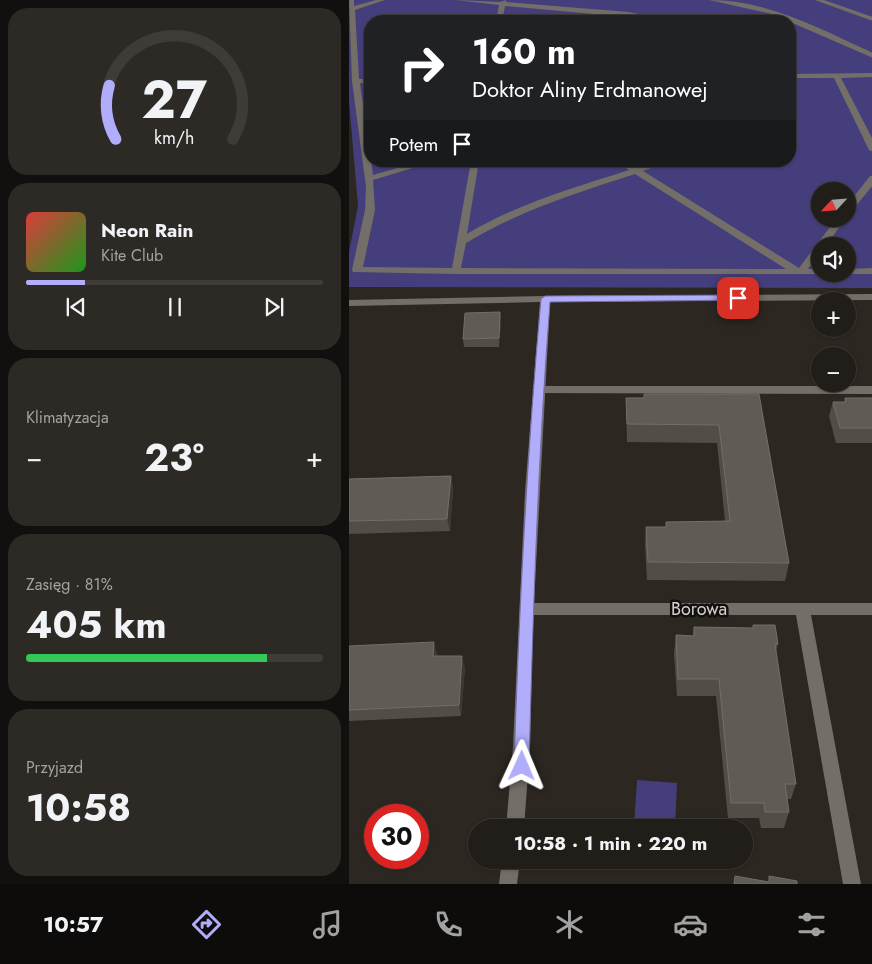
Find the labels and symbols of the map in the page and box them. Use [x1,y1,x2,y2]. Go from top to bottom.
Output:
north arrow [811,182,857,228]
pin [717,277,759,319]
street label: Borowa [671,596,727,622]
position arrow [495,739,547,791]
speed limit sign: 30 [364,804,429,869]

